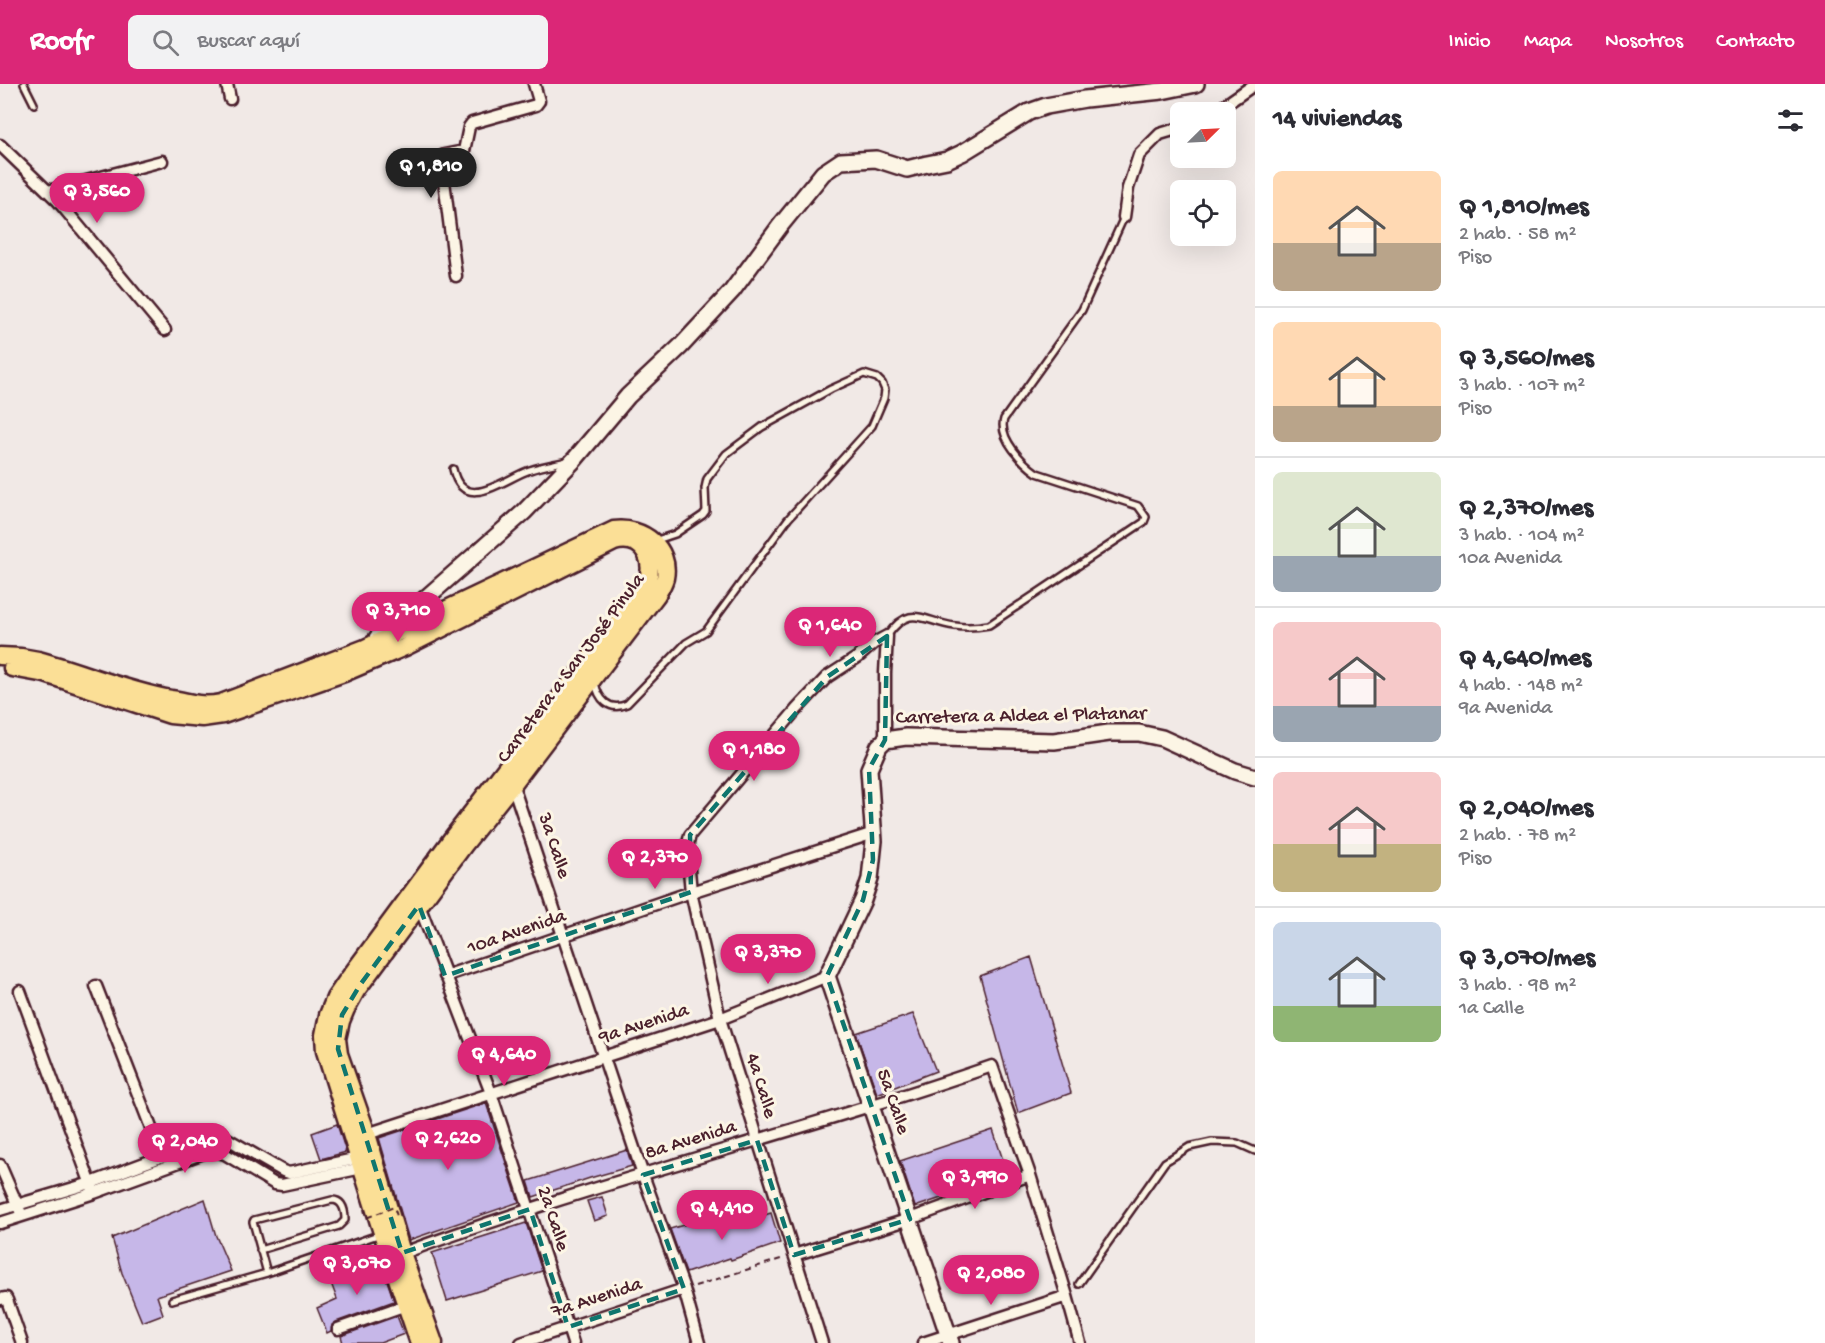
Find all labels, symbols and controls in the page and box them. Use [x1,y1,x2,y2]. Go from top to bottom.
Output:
search box [128,15,548,69]
text: Roofr [30,26,92,59]
icon: search [149,26,182,59]
text: Buscar aquí [197,29,300,55]
text: Inicio [1449,30,1491,55]
text: Mapa [1524,30,1572,55]
text: Nosotros [1605,30,1683,55]
text: Contacto [1716,30,1795,55]
north arrow [1170,102,1236,168]
map controls [1170,102,1236,246]
icon: filters [1774,104,1807,137]
text: 14 viviendas [1273,105,1401,136]
pin: Q 1,810 [376,148,486,199]
text: Q 1,810 [400,156,462,179]
pin: Q 3,560 [42,173,152,224]
button: locate [1170,180,1236,246]
text: Q 3,560 [64,181,130,204]
text: Q 1,810/mes [1459,193,1589,224]
icon: home [1321,195,1393,267]
text: 2 hab. · 58 m² [1459,224,1576,247]
text: Piso [1459,247,1492,270]
text: Q 3,560/mes [1459,344,1594,375]
icon: home [1321,346,1393,418]
text: 3 hab. · 107 m² [1459,375,1585,398]
text: Piso [1459,398,1492,421]
text: Q 2,370/mes [1459,494,1593,525]
icon: home [1321,496,1393,568]
text: 3 hab. · 104 m² [1459,525,1584,548]
text: 10a Avenida [1459,548,1562,571]
street label: Carretera a San José Pinula [493,569,651,768]
pin: Q 3,710 [343,592,453,643]
text: Q 3,710 [366,600,430,623]
pin: Q 1,640 [775,607,885,658]
text: Q 1,640 [798,615,862,638]
text: Q 4,640/mes [1459,644,1591,675]
icon: home [1321,646,1393,718]
text: 4 hab. · 148 m² [1459,675,1583,698]
text: 9a Avenida [1459,698,1552,721]
street label: Carretera a Aldea el Platanar [895,703,1148,731]
pin: Q 1,180 [699,731,809,782]
text: Q 1,180 [723,739,785,762]
text: Q 2,040/mes [1459,794,1593,825]
icon: home [1321,796,1393,868]
street label: 3a Calle [531,809,575,882]
text: 2 hab. · 78 m² [1459,825,1576,848]
pin: Q 2,370 [600,839,710,890]
text: Q 2,370 [622,847,688,870]
text: Piso [1459,848,1492,871]
street label: 10a Avenida [464,905,570,961]
pin: Q 3,370 [713,934,823,985]
text: Q 3,370 [735,942,801,965]
text: Q 3,070/mes [1459,944,1595,975]
icon: home [1321,946,1393,1018]
text: 3 hab. · 98 m² [1459,975,1576,998]
text: 1a Calle [1459,998,1524,1021]
street label: 9a Avenida [595,999,693,1051]
pin: Q 4,640 [449,1036,559,1087]
text: Q 4,640 [472,1044,536,1067]
street label: 4a Calle [739,1051,781,1122]
street label: 5a Calle [870,1066,914,1138]
street label: 8a Avenida [642,1116,740,1166]
pin: Q 2,620 [393,1120,503,1171]
pin: Q 2,040 [130,1123,240,1174]
text: Q 2,620 [415,1128,481,1151]
text: Q 2,040 [152,1131,218,1154]
pin: Q 3,990 [920,1159,1030,1210]
text: Q 3,990 [942,1167,1008,1190]
street label: 2a Calle [531,1184,573,1255]
pin: Q 4,410 [667,1190,777,1241]
text: Q 4,410 [691,1198,753,1221]
pin: Q 3,070 [302,1245,412,1296]
text: Q 3,070 [323,1253,391,1276]
pin: Q 2,080 [936,1255,1046,1306]
text: Q 2,080 [957,1263,1025,1286]
street label: 7a Avenida [548,1273,646,1325]

